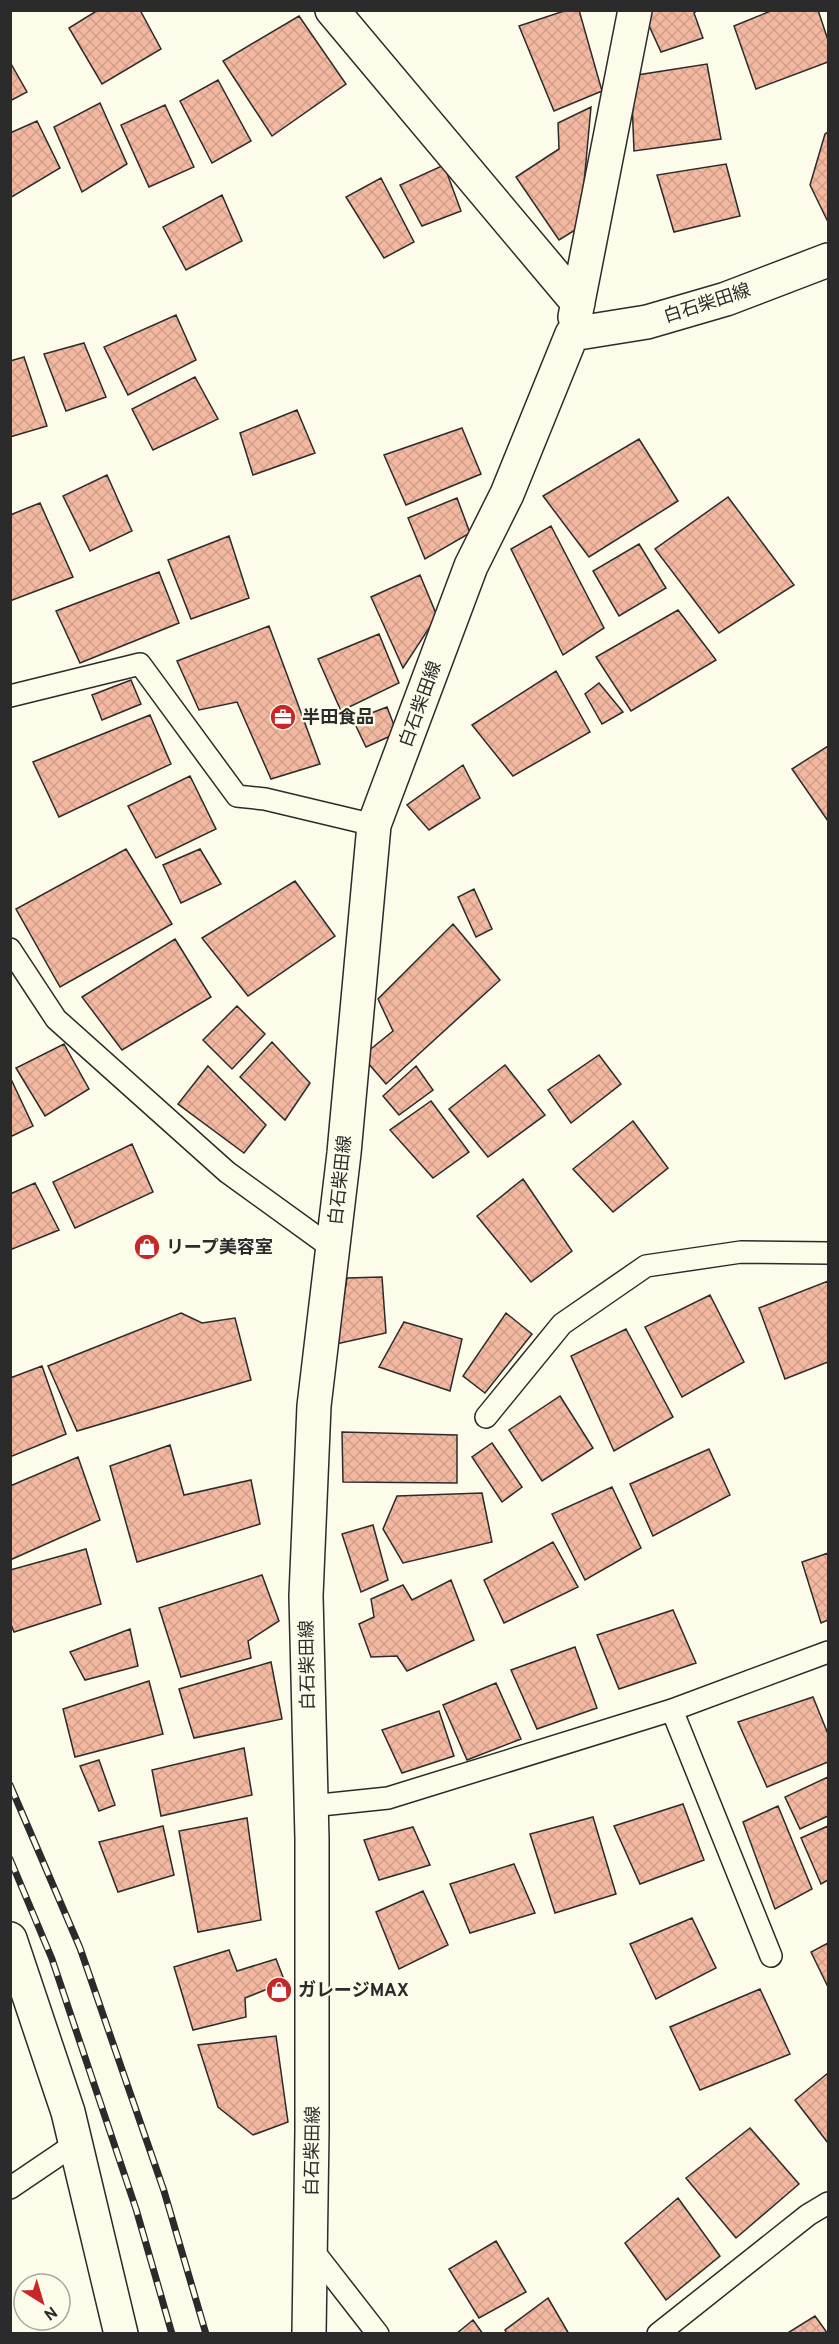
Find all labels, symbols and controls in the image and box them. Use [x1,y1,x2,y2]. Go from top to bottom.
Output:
street label: 白石柴田線 [661,280,754,329]
street label: 白石柴田線 [395,658,448,751]
office icon: 半田食品 [268,702,298,732]
place label: 半田食品 [302,707,374,730]
street label: 白石柴田線 [325,1134,358,1226]
shop icon: リープ美容室 [132,1232,162,1262]
place label: リープ美容室 [166,1237,273,1260]
street label: 白石柴田線 [296,1620,321,1710]
shop icon: ガレージMAX [264,1975,294,2005]
place label: ガレージMAX [298,1980,409,2003]
street label: 白石柴田線 [301,2106,326,2196]
north arrow [12,2272,72,2332]
text: N [39,2301,60,2324]

